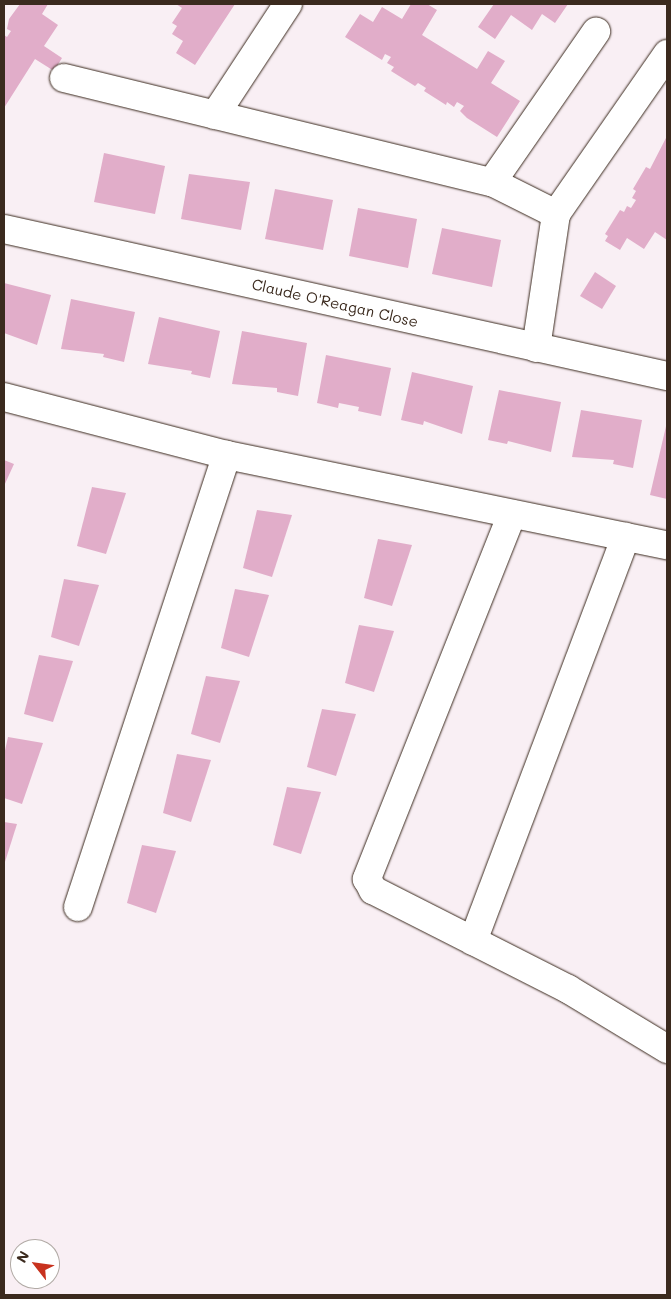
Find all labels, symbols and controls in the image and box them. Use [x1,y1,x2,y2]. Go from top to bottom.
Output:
street label: Claude O'Reagan Close [250,275,420,331]
north arrow [10,1239,60,1289]
text: N [12,1247,33,1266]

